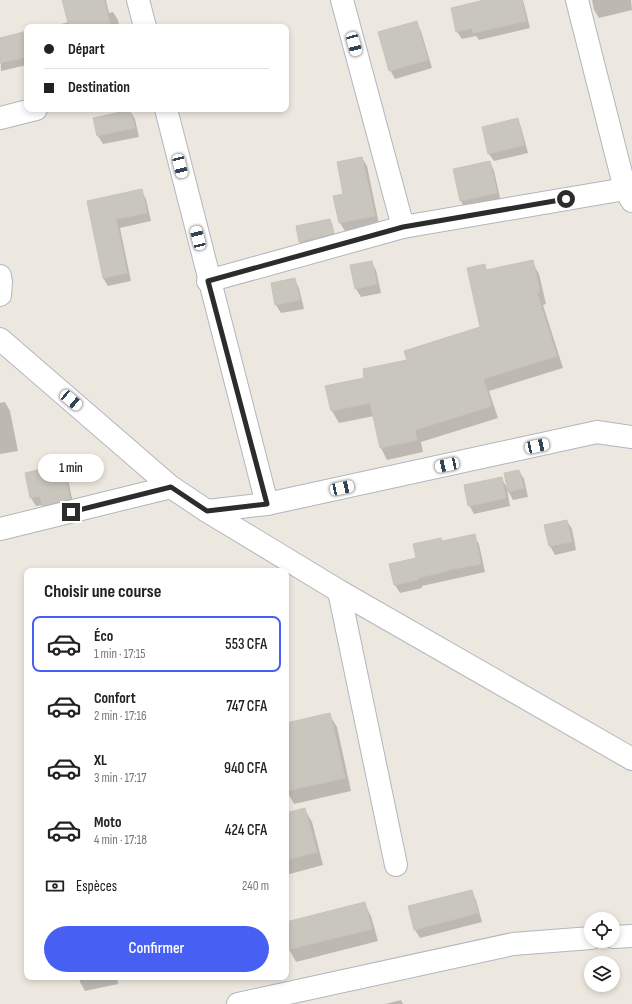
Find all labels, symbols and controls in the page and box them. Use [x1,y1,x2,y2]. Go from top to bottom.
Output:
car [345,31,363,57]
text: Départ [68,40,105,59]
text: Destination [68,78,130,97]
car [171,153,189,179]
route start [557,190,575,208]
car [189,225,207,251]
car [58,388,84,412]
car [524,438,550,454]
callout: 1 min [38,454,104,482]
car [434,457,460,473]
text: 1 min [59,460,83,476]
car [329,480,355,496]
route end [62,503,80,521]
text: Choisir une course [44,581,161,602]
icon: car [46,626,82,662]
text: Éco [94,627,113,646]
text: 553 CFA [225,635,267,654]
text: 1 min · 17:15 [94,646,146,662]
icon: car [46,688,82,724]
text: Confort [94,689,136,708]
text: 747 CFA [226,697,267,716]
text: 2 min · 17:16 [94,708,147,724]
icon: car [46,750,82,786]
text: XL [94,751,107,770]
text: 940 CFA [224,759,267,778]
text: 3 min · 17:17 [94,770,146,786]
icon: car [46,812,82,848]
text: Moto [94,813,121,832]
text: 424 CFA [225,821,267,840]
text: 4 min · 17:18 [94,832,147,848]
icon: cash [44,875,66,897]
text: Espèces [76,877,117,896]
text: 240 m [242,878,269,894]
map controls [584,912,620,992]
button: locate [584,912,620,948]
button: Confirmer [44,926,269,972]
button: layers [584,956,620,992]

